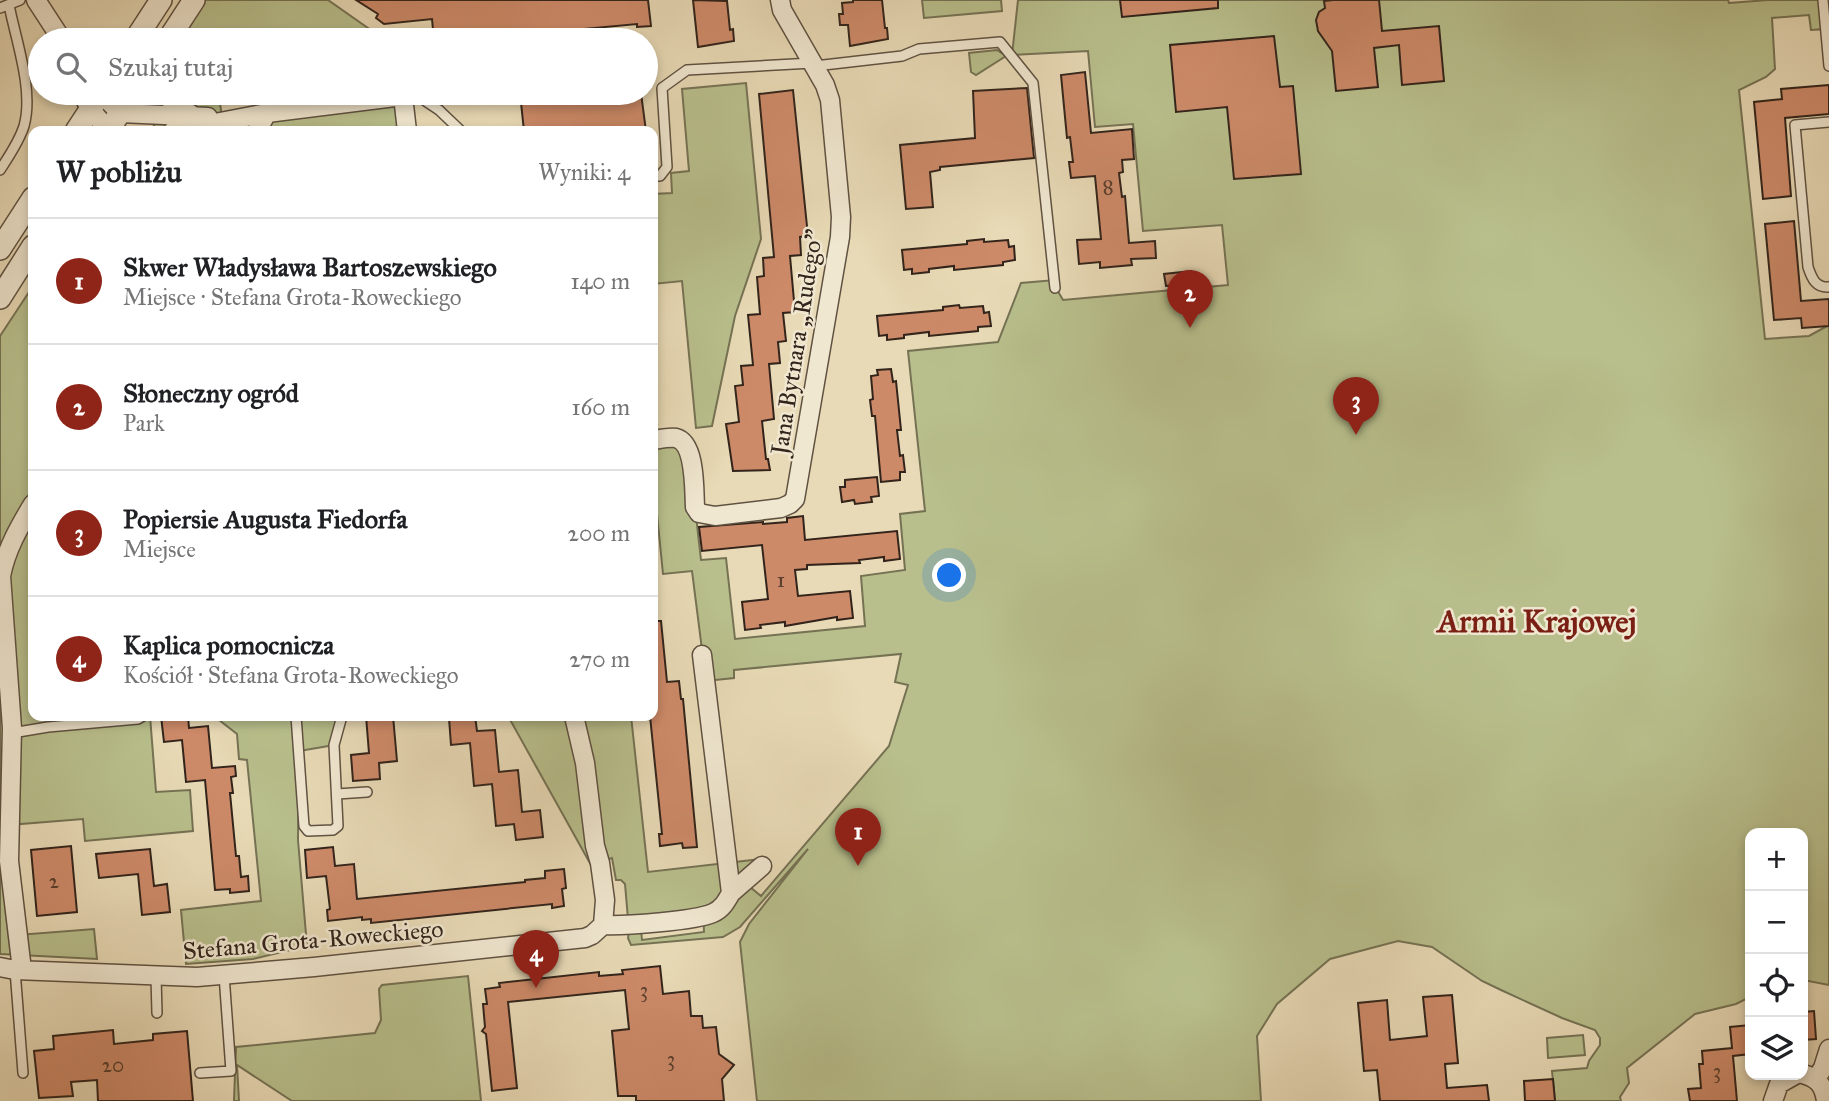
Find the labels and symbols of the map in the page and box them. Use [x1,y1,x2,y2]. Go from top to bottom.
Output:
house number: 8 [1102,174,1114,200]
street label: Jana Bytnara „Rudego” [764,227,830,460]
pin: 2 [1167,270,1213,328]
pin: 3 [1333,377,1379,435]
your location [932,558,966,592]
house number: 1 [777,567,785,593]
district label: Armii Krajowej [1436,602,1636,641]
pin: 1 [835,808,881,866]
house number: 2 [49,868,60,894]
street label: Stefana Grota-Roweckiego [181,914,445,966]
pin: 4 [513,930,559,988]
house number: 3 [640,977,648,1003]
house number: 3 [667,1046,675,1072]
house number: 20 [102,1052,124,1078]
house number: 3 [1713,1058,1721,1084]

